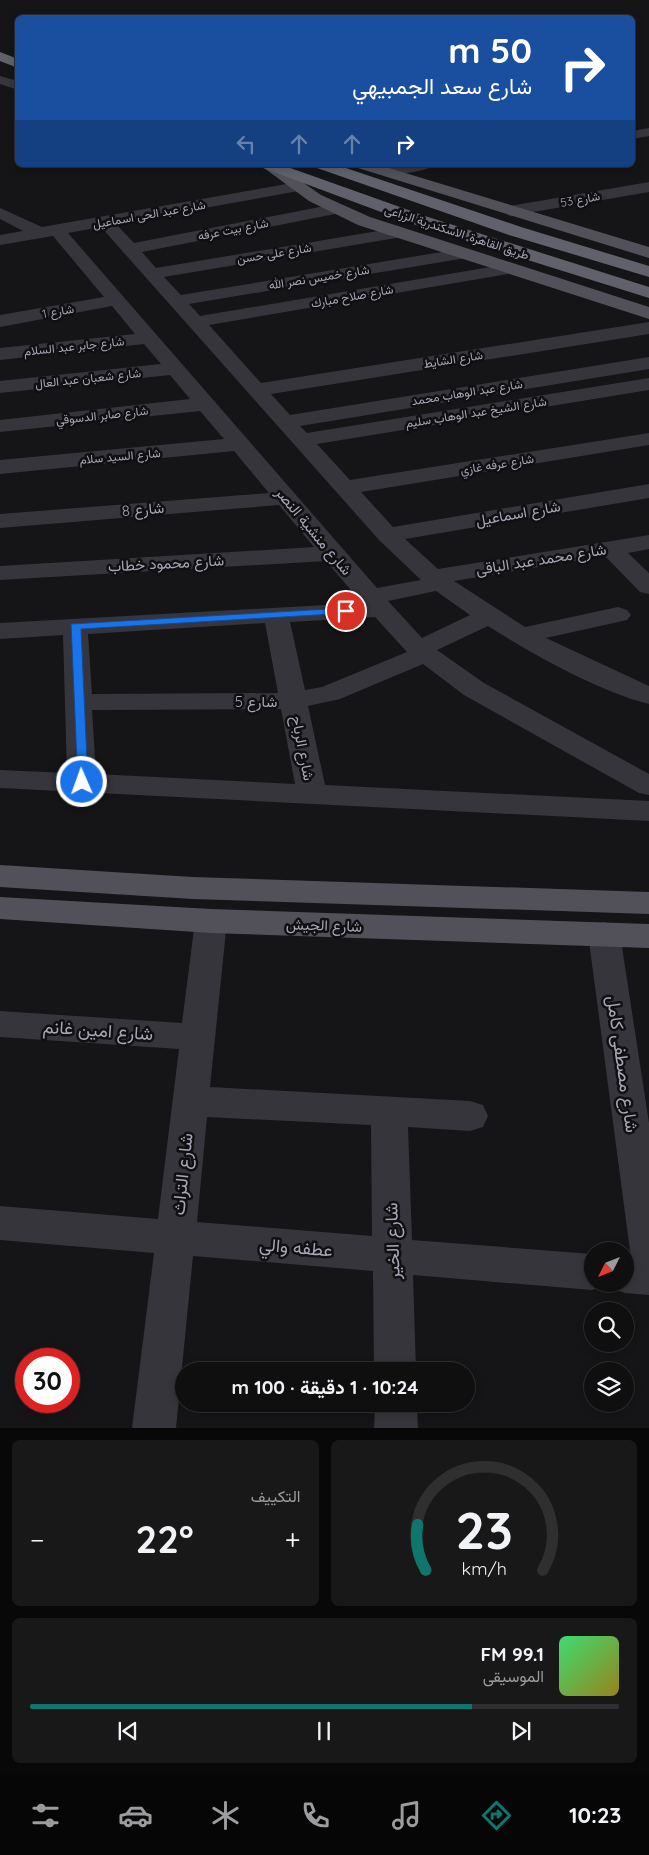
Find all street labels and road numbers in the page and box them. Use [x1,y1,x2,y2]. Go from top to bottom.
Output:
street label: شارع 53 [559,188,601,212]
street label: شارع عبد الحى اسماعيل [91,197,207,233]
street label: طريق القاهرة, الاسكندرية الزراعى [383,202,531,263]
street label: شارع بيت عرفه [196,215,270,245]
street label: شارع على حسن [236,240,313,268]
street label: شارع خميس نصر الله [268,262,371,294]
street label: شارع صلاح مبارك [310,281,395,313]
street label: شارع 1 [41,301,75,323]
street label: شارع جابر عبد السلام [23,333,125,361]
street label: شارع الشايط [422,347,484,373]
street label: شارع شعبان عبد العال [34,365,142,393]
street label: شارع عبد الوهاب محمد [410,376,524,410]
street label: شارع الشيخ عبد الوهاب سليم [404,393,548,433]
street label: شارع صابر الدسوقي [55,403,149,430]
street label: شارع السيد سلام [79,445,161,469]
street label: شارع عرفه غازي [459,451,535,480]
street label: شارع منشية النصر [270,482,356,580]
street label: شارع اسماعيل [474,496,562,532]
street label: شارع 8 [121,498,165,522]
street label: شارع محمد عبد الباقى [474,539,608,581]
street label: شارع محمود خطاب [107,550,225,578]
street label: شارع 5 [235,692,277,713]
street label: شارع الرباح [285,714,319,783]
street label: شارع الجيش [285,914,363,938]
street label: شارع مصطفى كامل [601,994,644,1134]
street label: شارع امين غانم [42,1015,154,1046]
street label: شارع التراث [166,1132,199,1216]
street label: شارع الخير [379,1202,406,1281]
street label: عطفه والي [258,1232,334,1266]

